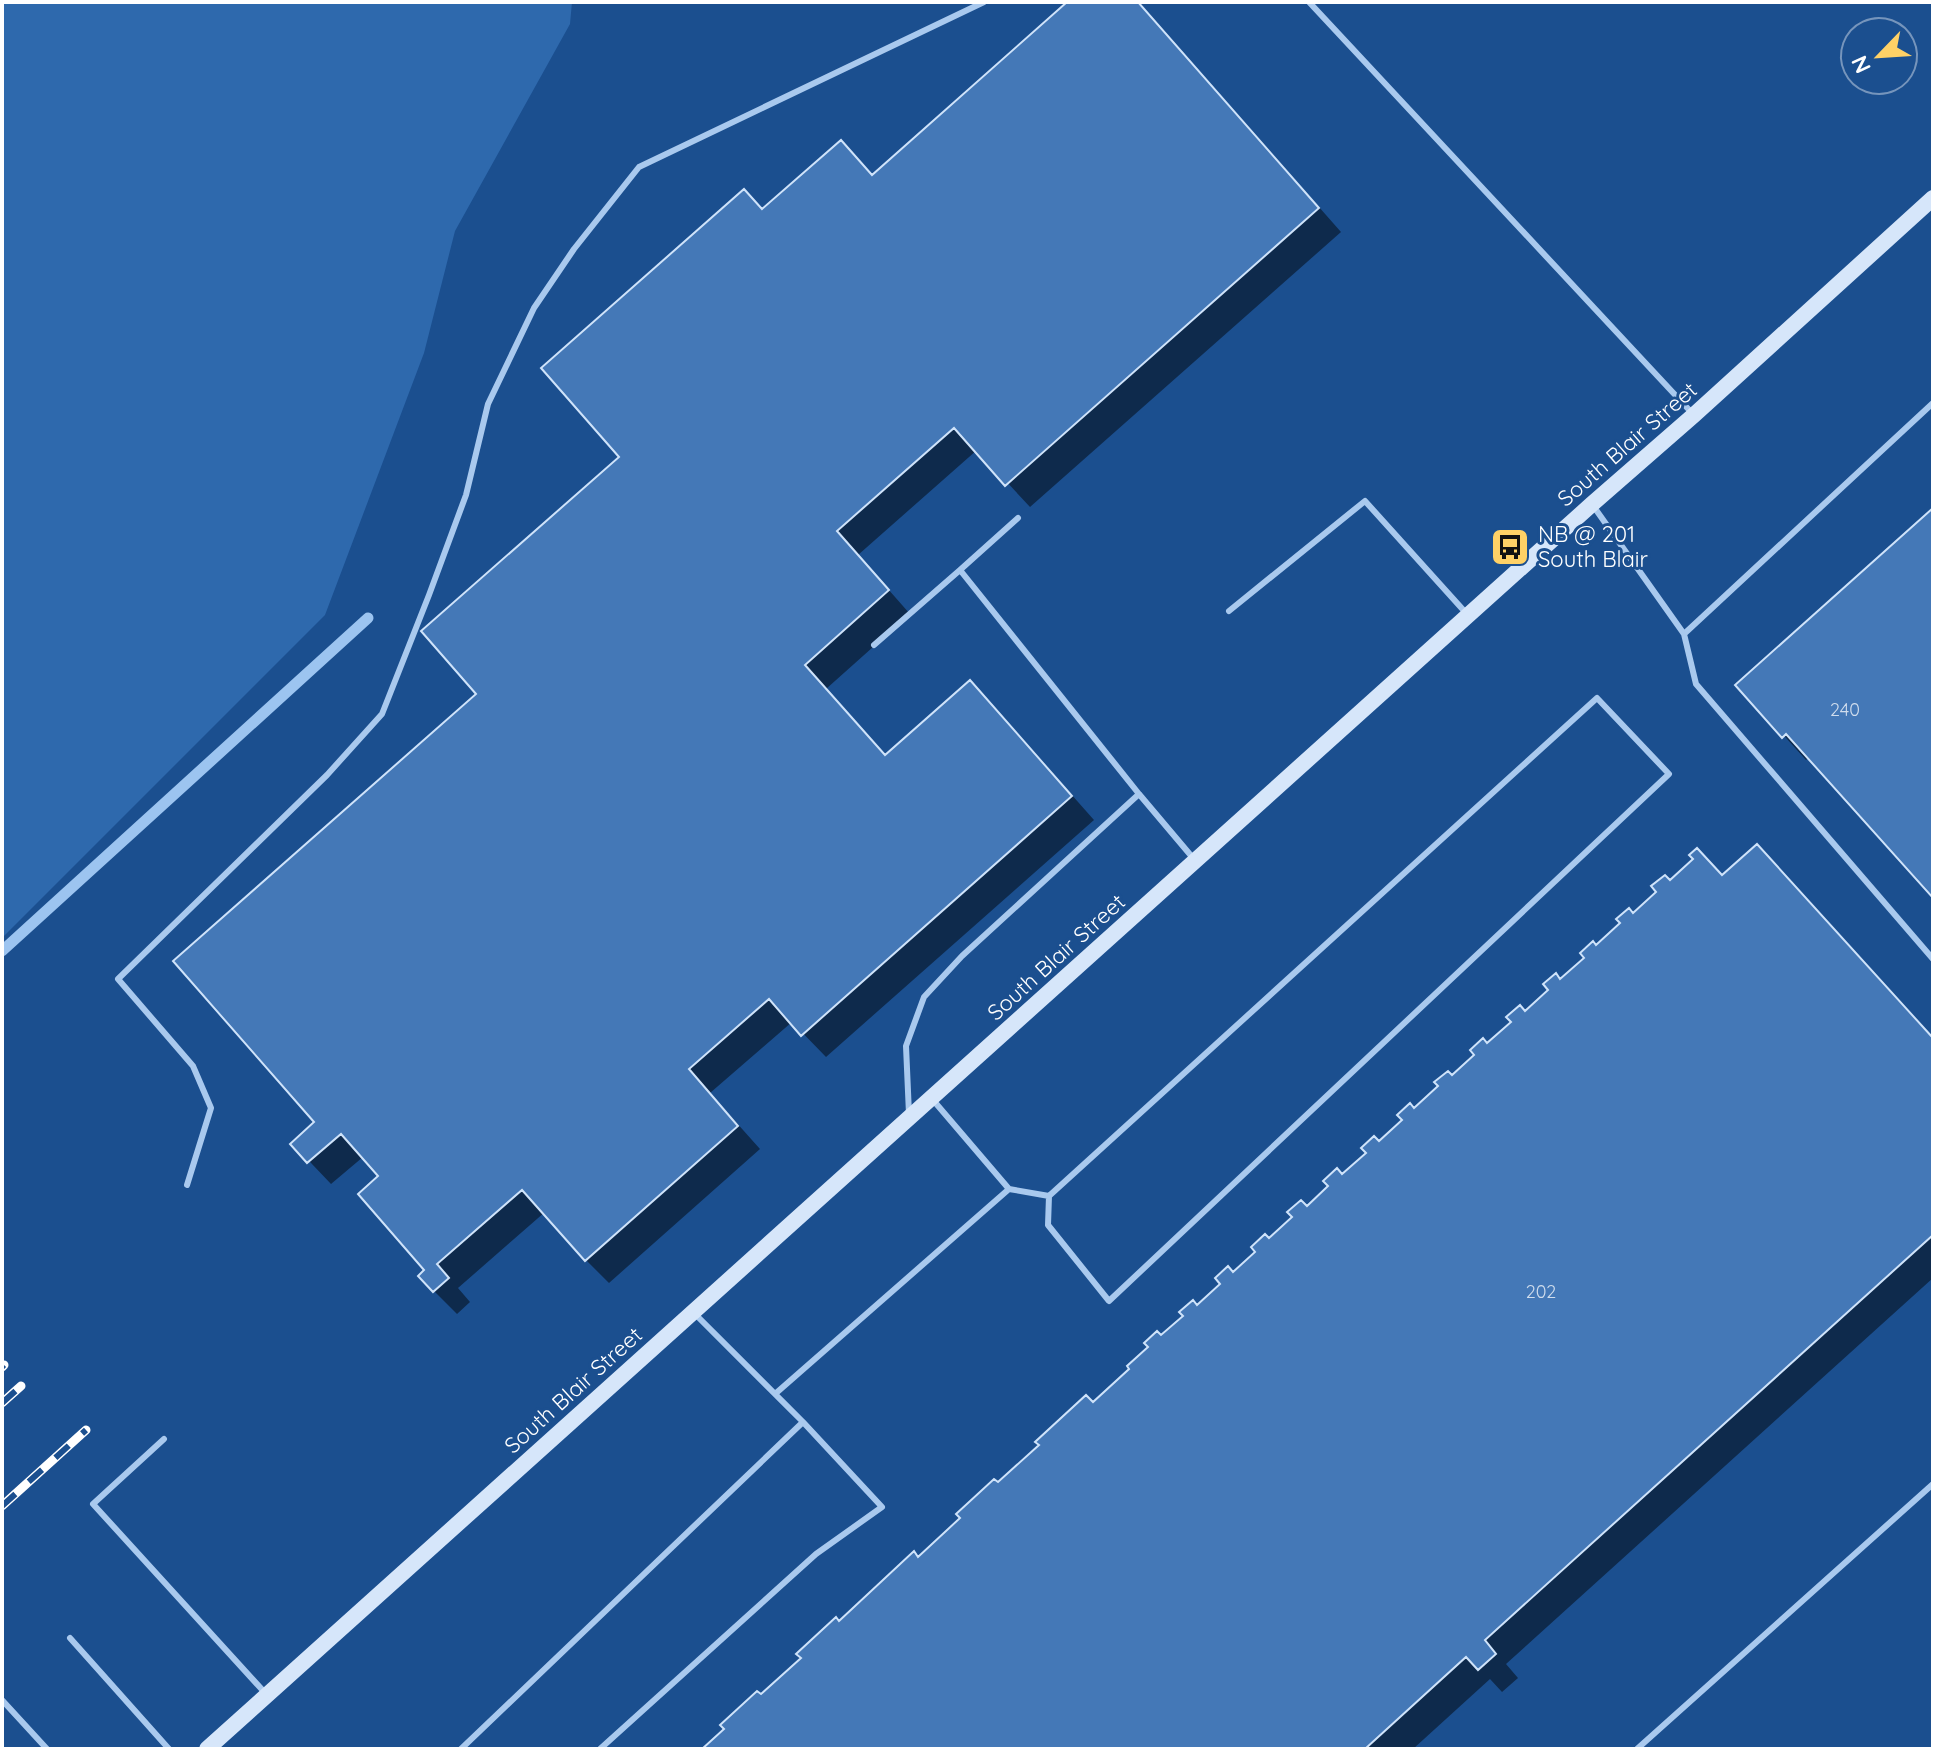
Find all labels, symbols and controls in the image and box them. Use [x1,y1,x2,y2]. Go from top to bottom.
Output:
north arrow [1839,16,1919,96]
text: N [1845,51,1877,78]
street label: South Blair Street [1551,376,1703,512]
place label: NB @ 201 South Blair [1538,520,1648,573]
bus stop icon: NB @ 201 South Blair [1489,526,1531,568]
house number: 240 [1830,698,1860,721]
street label: South Blair Street [981,888,1131,1026]
house number: 202 [1526,1280,1556,1303]
street label: South Blair Street [498,1321,648,1459]

